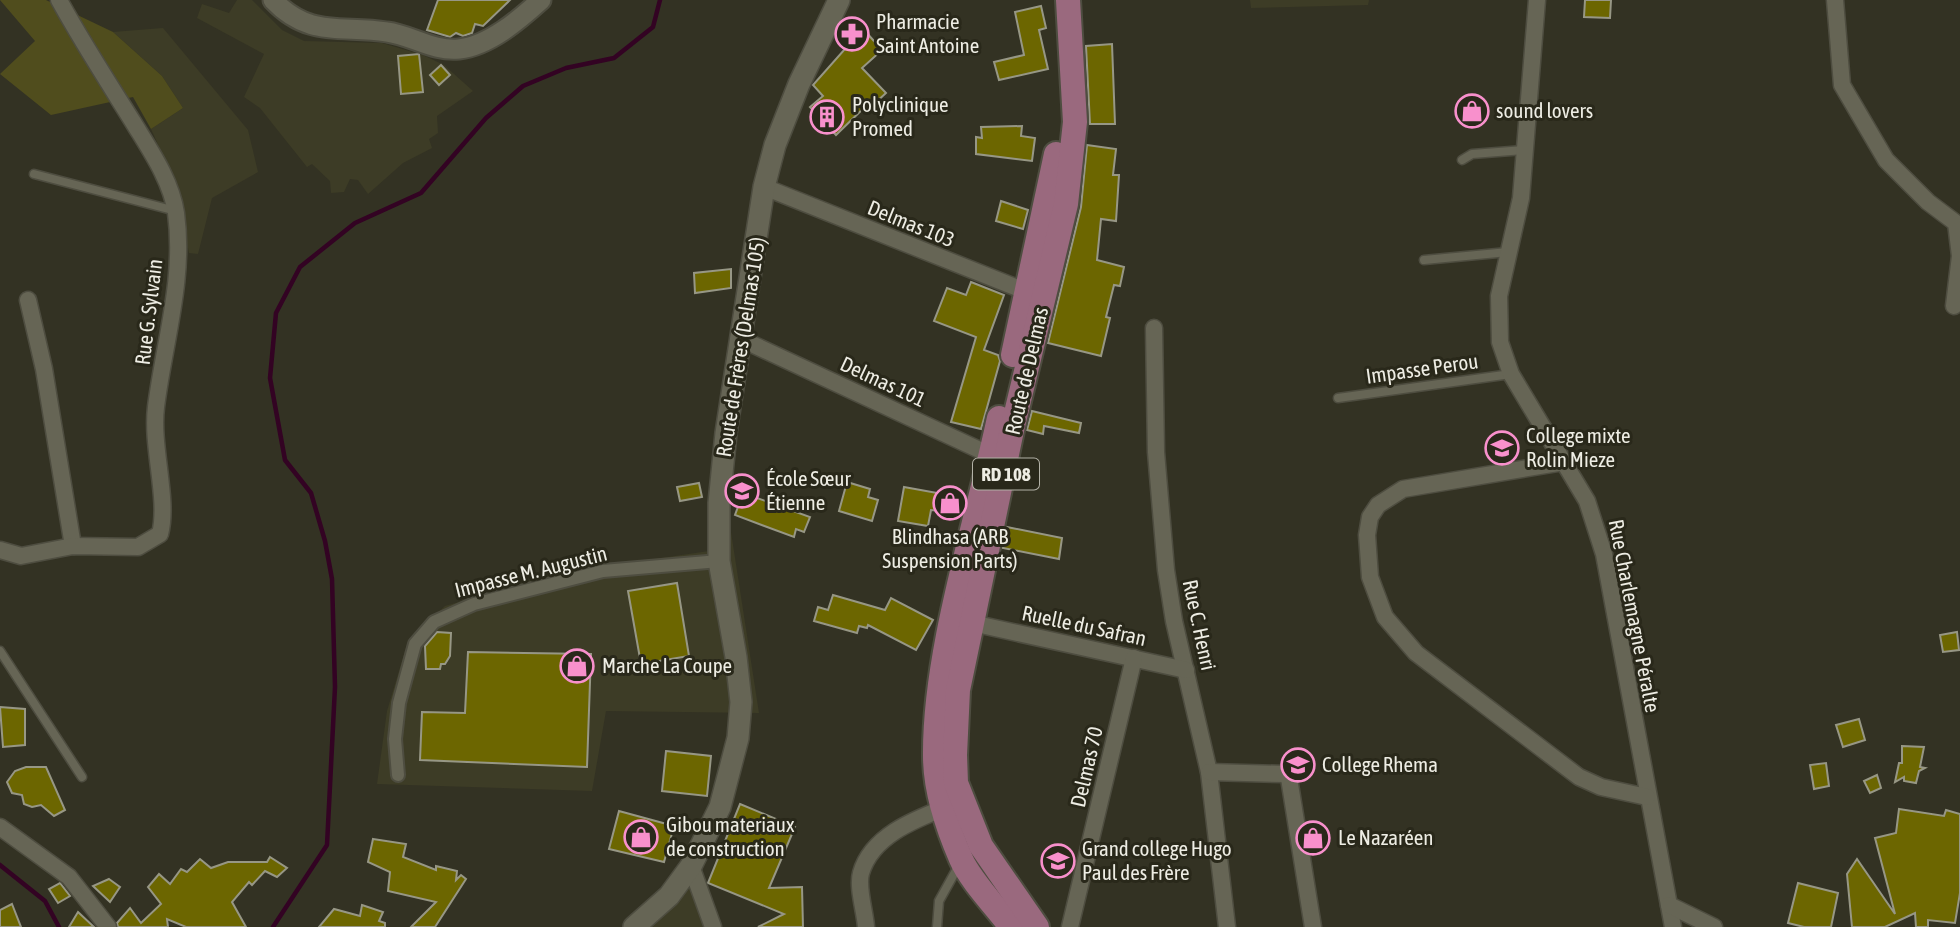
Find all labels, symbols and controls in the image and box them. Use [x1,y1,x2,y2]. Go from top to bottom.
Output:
place label: Pharmacie Saint Antoine [876,9,979,57]
pharmacy icon: Pharmacie Saint Antoine [833,15,871,53]
place label: Polyclinique Promed [852,92,949,140]
shop icon: sound lovers [1453,92,1491,130]
building icon: Polyclinique Promed [808,98,846,136]
place label: sound lovers [1496,98,1593,122]
street label: Delmas 103 [864,195,958,251]
street label: Route de Frères (Delmas 105) [711,235,769,459]
street label: Rue G. Sylvain [130,257,166,366]
street label: Route de Delmas [1000,305,1052,437]
street label: Impasse Perou [1364,348,1480,388]
street label: Delmas 101 [837,351,930,411]
place label: College mixte Rolin Mieze [1526,423,1631,471]
school or university icon: College mixte Rolin Mieze [1483,429,1521,467]
road number: RD 108 [973,458,1039,489]
place label: École Sœur Étienne [766,466,851,514]
school or university icon: École Sœur Étienne [723,472,761,510]
shop icon: Blindhasa (ARB Suspension Parts) [931,484,969,522]
street label: Rue Charlemagne Péralte [1604,517,1665,714]
place label: Blindhasa (ARB Suspension Parts) [882,524,1018,572]
street label: Impasse M. Augustin [452,540,609,602]
street label: Rue C. Henri [1179,577,1221,672]
street label: Ruelle du Safran [1020,600,1149,650]
shop icon: Marche La Coupe [558,647,596,685]
place label: Marche La Coupe [602,653,732,677]
street label: Delmas 70 [1065,724,1107,809]
school or university icon: College Rhema [1279,746,1317,784]
place label: College Rhema [1322,752,1438,776]
place label: Gibou materiaux de construction [666,812,795,860]
shop icon: Gibou materiaux de construction [622,818,660,856]
shop icon: Le Nazaréen [1294,819,1332,857]
place label: Le Nazaréen [1338,825,1433,849]
place label: Grand college Hugo Paul des Frère [1082,836,1232,884]
school or university icon: Grand college Hugo Paul des Frère [1039,842,1077,880]

